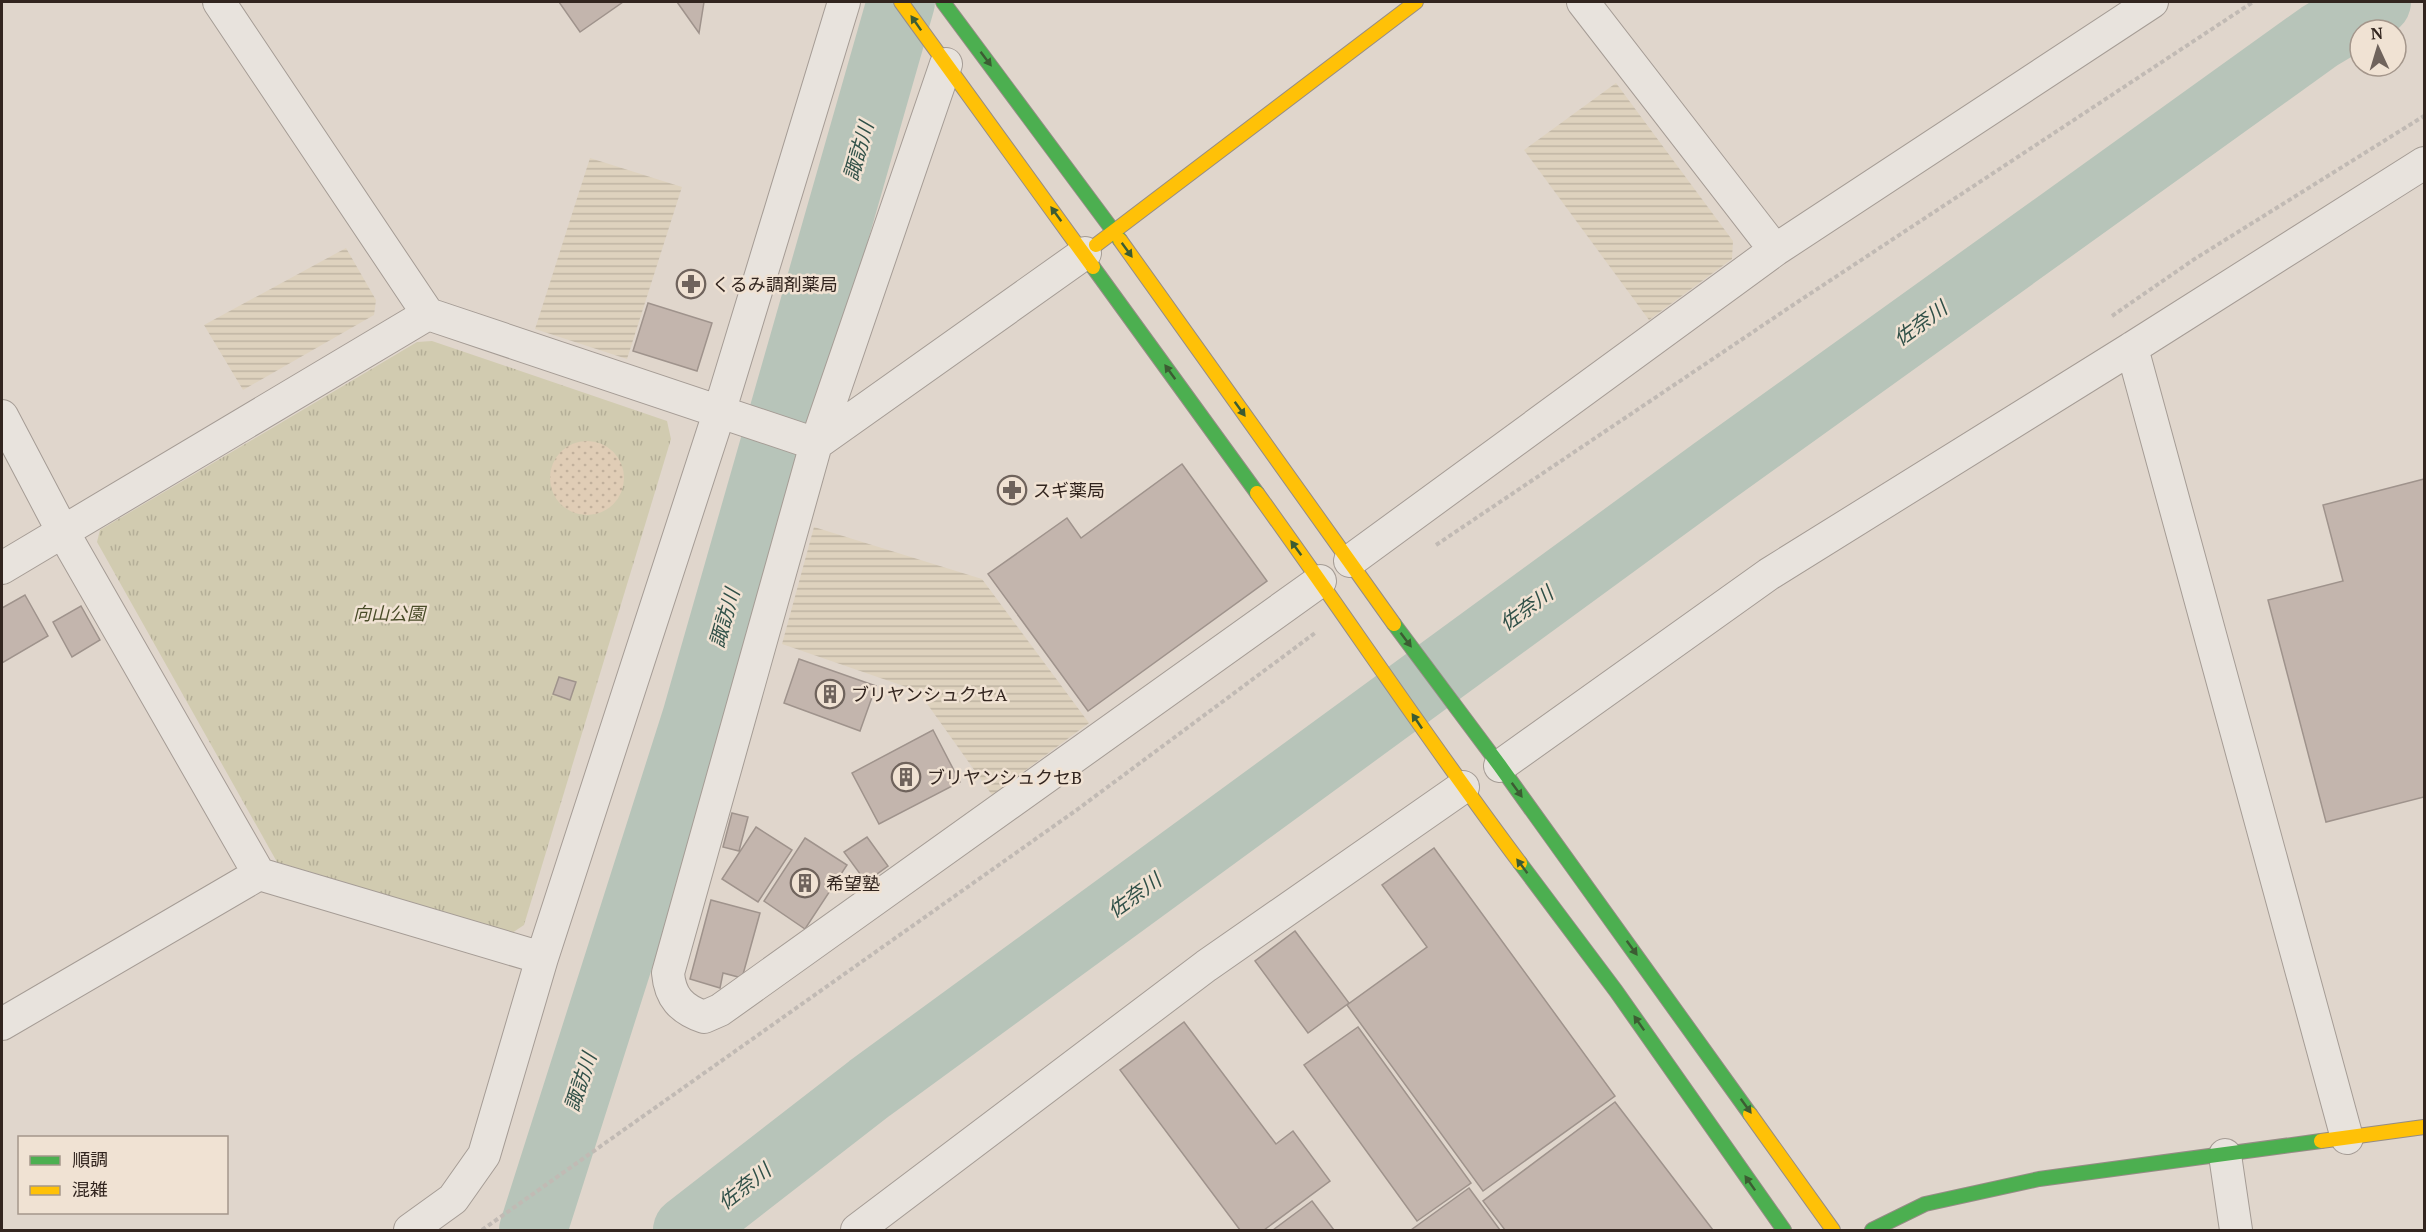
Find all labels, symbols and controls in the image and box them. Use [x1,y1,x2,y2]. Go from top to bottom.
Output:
one-way arrow [911,15,922,31]
north arrow [2348,18,2408,78]
text: N [2370,22,2384,44]
one-way arrow [980,51,992,67]
water label: 諏訪川 [837,117,880,184]
one-way arrow [1050,207,1062,223]
one-way arrow [1121,241,1133,257]
pharmacy icon: くるみ調剤薬局 [675,268,707,300]
place label: くるみ調剤薬局 [712,272,838,296]
water label: 佐奈川 [1888,293,1954,352]
one-way arrow [1164,365,1176,381]
one-way arrow [1234,401,1246,416]
pharmacy icon: スギ薬局 [996,474,1028,506]
place label: スギ薬局 [1033,478,1105,502]
one-way arrow [1290,540,1302,556]
water label: 佐奈川 [1494,578,1560,637]
water label: 諏訪川 [703,584,746,651]
park label: 向山公園 [353,601,428,625]
one-way arrow [1399,632,1411,647]
building icon: ブリヤンシュクセA [814,678,846,710]
place label: ブリヤンシュクセA [851,682,1008,706]
one-way arrow [1411,713,1423,729]
building icon: ブリヤンシュクセB [890,761,922,793]
place label: ブリヤンシュクセB [927,765,1082,789]
one-way arrow [1511,781,1523,797]
one-way arrow [1517,859,1529,874]
water label: 佐奈川 [1102,865,1168,924]
building icon: 希望塾 [789,867,821,899]
place label: 希望塾 [826,871,880,895]
one-way arrow [1625,940,1637,955]
one-way arrow [1633,1015,1645,1031]
water label: 諏訪川 [558,1047,603,1115]
one-way arrow [1740,1097,1752,1113]
legend [18,1136,228,1214]
text: 順調 [72,1147,108,1171]
water label: 佐奈川 [712,1156,778,1215]
one-way arrow [1744,1175,1756,1191]
text: 混雑 [72,1177,108,1201]

